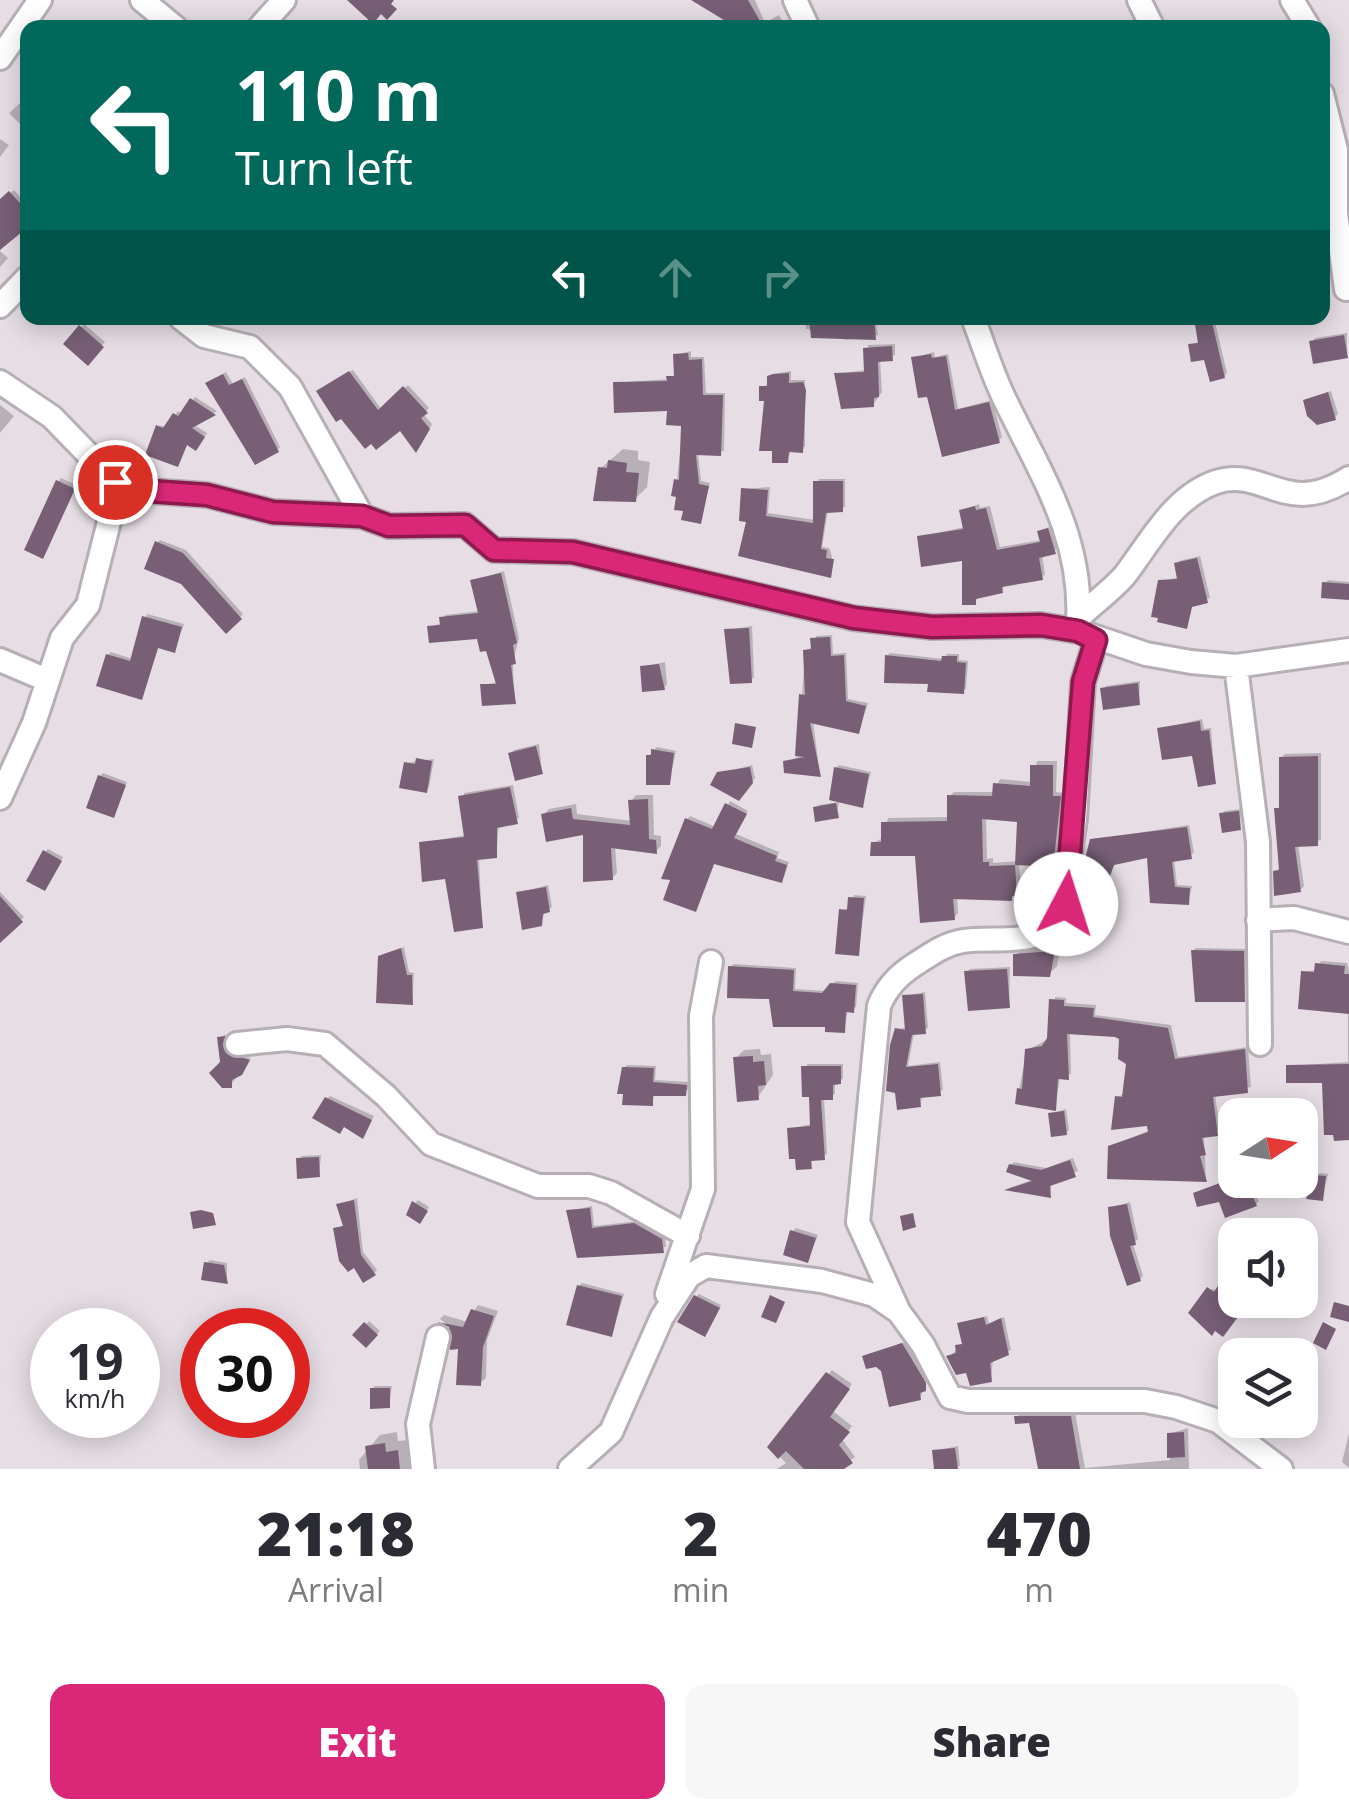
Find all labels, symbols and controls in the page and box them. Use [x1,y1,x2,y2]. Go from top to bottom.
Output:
text: 110 m [235,46,442,142]
icon: left [70,60,200,190]
text: Turn left [235,137,413,198]
icon: left [543,250,598,305]
icon: ahead [648,250,703,305]
icon: right [753,250,808,305]
pin [73,440,158,525]
icon: arrive [88,455,143,510]
position arrow [1014,852,1118,956]
north arrow [1218,1098,1318,1198]
map controls [1218,1098,1318,1438]
button: sound [1218,1218,1318,1318]
speed limit sign: 30 [180,1308,310,1438]
text: 19 [66,1327,124,1395]
button: layers [1218,1338,1318,1438]
text: km/h [65,1381,125,1415]
text: 21:18 [257,1492,415,1574]
text: 2 [683,1492,718,1574]
text: 470 [986,1492,1092,1574]
text: Arrival [288,1568,384,1611]
text: min [672,1568,729,1611]
text: m [1024,1568,1054,1611]
button: Exit [50,1684,665,1799]
button: Share [685,1684,1299,1799]

